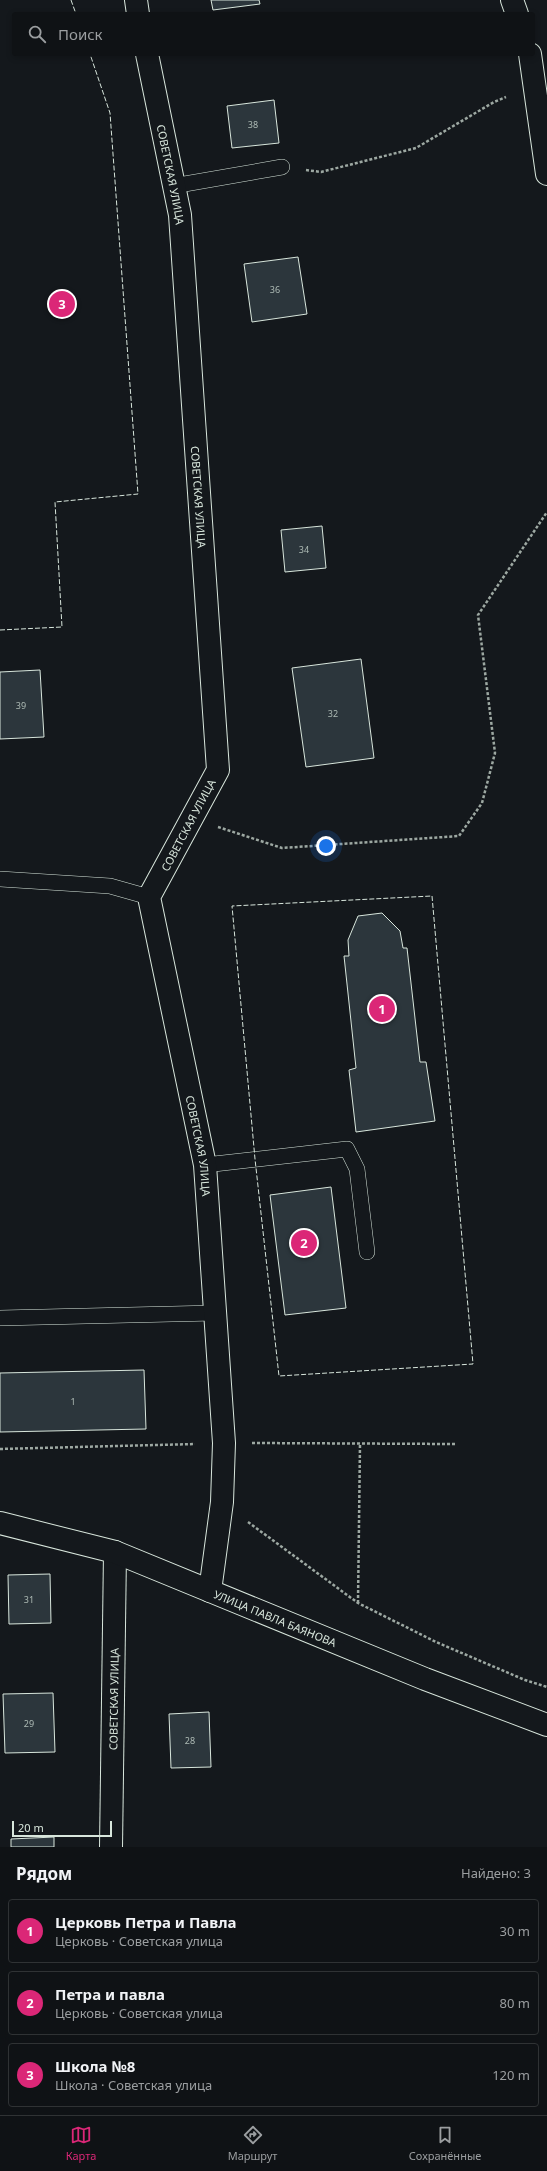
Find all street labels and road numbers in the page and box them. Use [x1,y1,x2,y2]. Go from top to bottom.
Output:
street label: СОВЕТСКАЯ УЛИЦА [154,123,188,226]
street label: СОВЕТСКАЯ УЛИЦА [188,445,210,549]
street label: СОВЕТСКАЯ УЛИЦА [157,776,219,874]
street label: СОВЕТСКАЯ УЛИЦА [183,1094,215,1198]
street label: УЛИЦА ПАВЛА БАЯНОВА [212,1586,340,1650]
street label: СОВЕТСКАЯ УЛИЦА [105,1647,121,1750]

